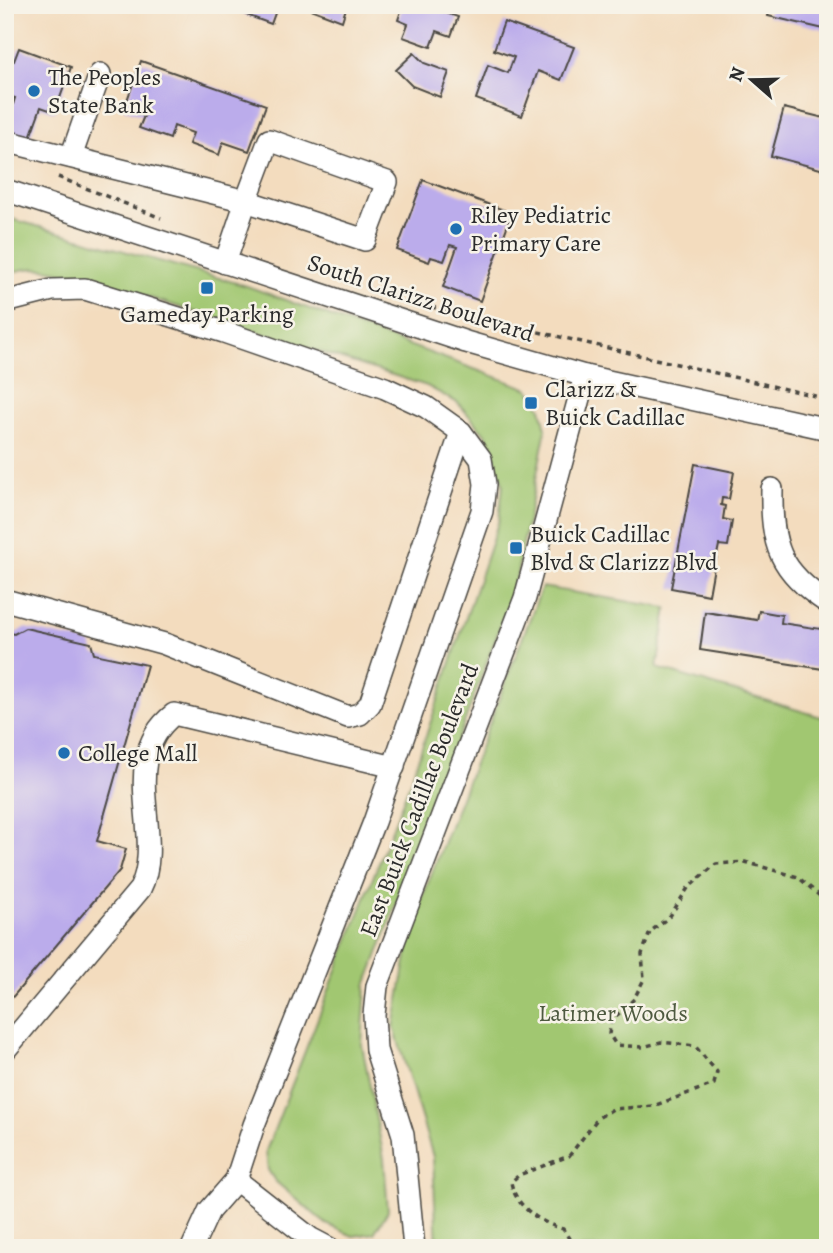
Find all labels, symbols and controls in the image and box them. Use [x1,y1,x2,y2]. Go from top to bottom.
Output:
north arrow [718,46,788,116]
place label: The Peoples State Bank [48,61,161,121]
text: N [722,63,752,85]
marker: The Peoples State Bank [26,83,42,99]
place label: Riley Pediatric Primary Care [470,199,611,259]
marker: Riley Pediatric Primary Care [448,221,464,237]
street label: South Clarizz Boulevard [304,246,538,350]
marker: Gameday Parking [199,280,215,296]
place label: Gameday Parking [120,298,294,330]
place label: Clarizz & Buick Cadillac [545,373,685,433]
marker: Clarizz & Buick Cadillac [523,395,539,411]
place label: Buick Cadillac Blvd & Clarizz Blvd [530,518,718,578]
marker: Buick Cadillac Blvd & Clarizz Blvd [508,540,524,556]
street label: East Buick Cadillac Boulevard [352,658,486,941]
place label: College Mall [78,737,197,769]
marker: College Mall [56,745,72,761]
park label: Latimer Woods [538,997,688,1029]

